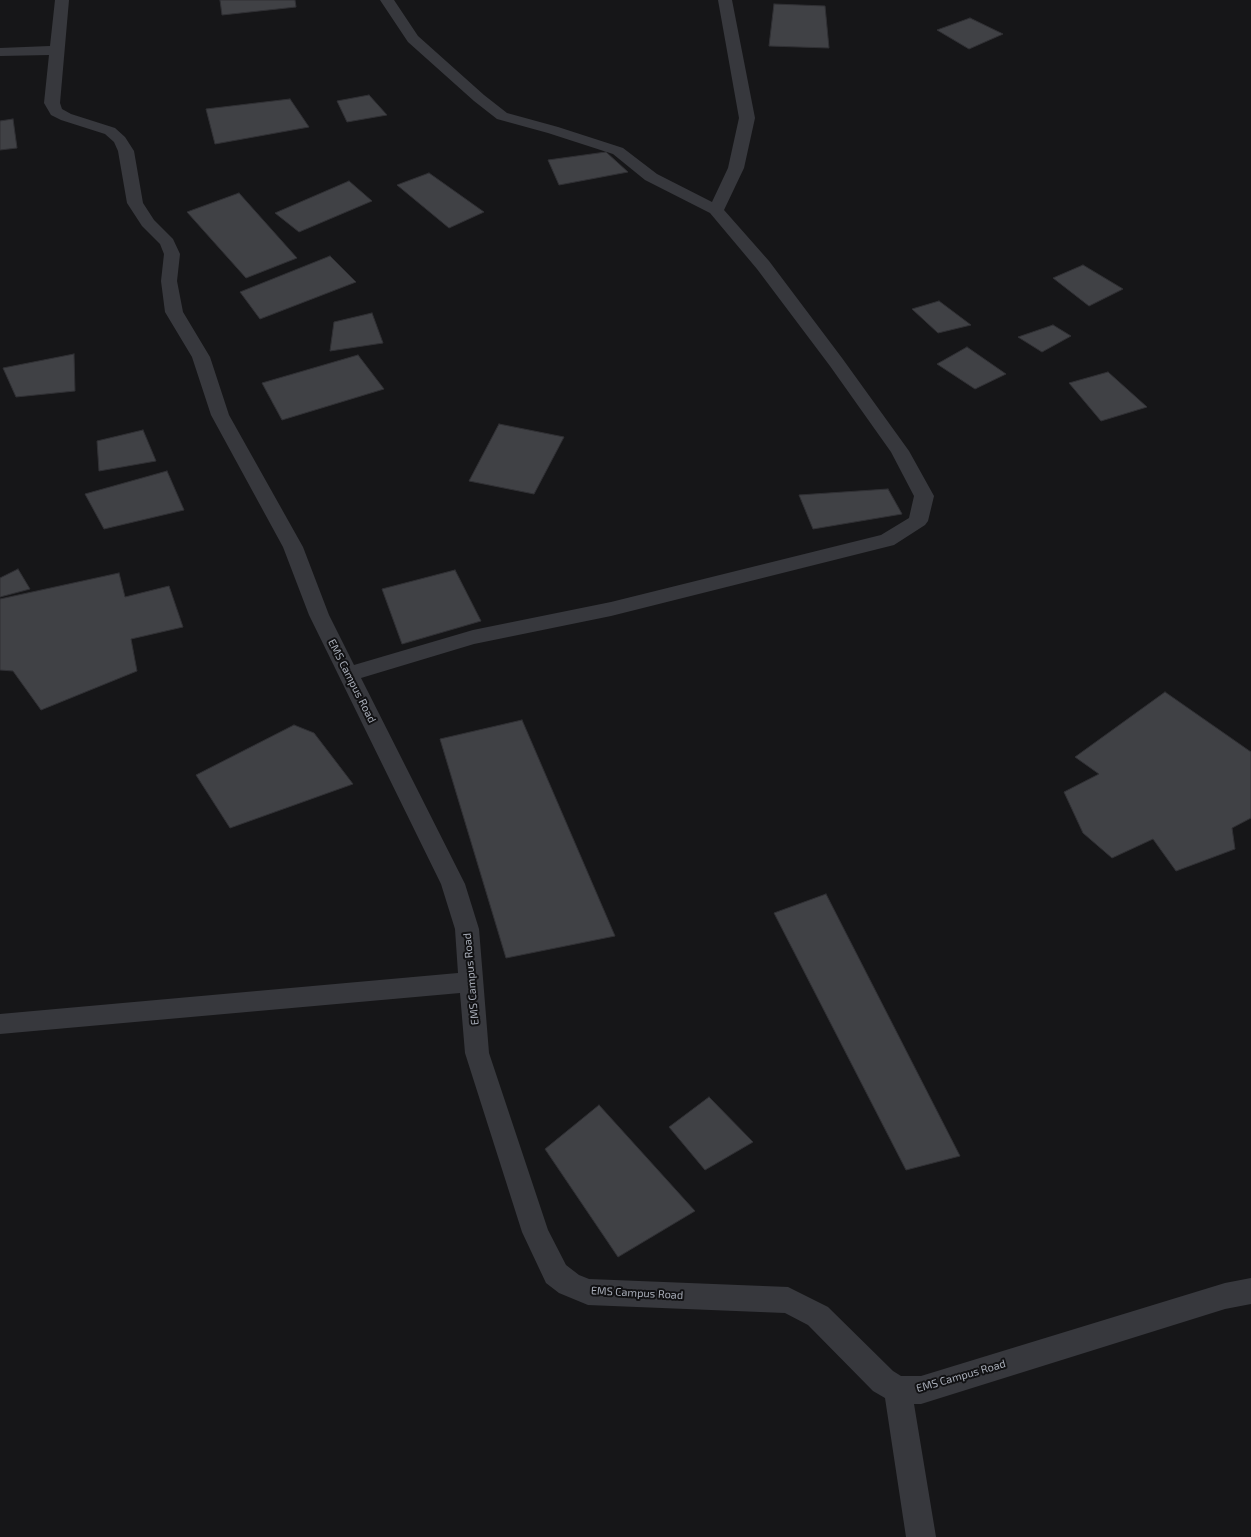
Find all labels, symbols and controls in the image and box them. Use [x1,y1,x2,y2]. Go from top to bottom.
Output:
street label: EMS Campus Road [325,637,379,725]
street label: EMS Campus Road [460,932,482,1026]
street label: EMS Campus Road [591,1284,683,1302]
street label: EMS Campus Road [915,1357,1007,1395]

